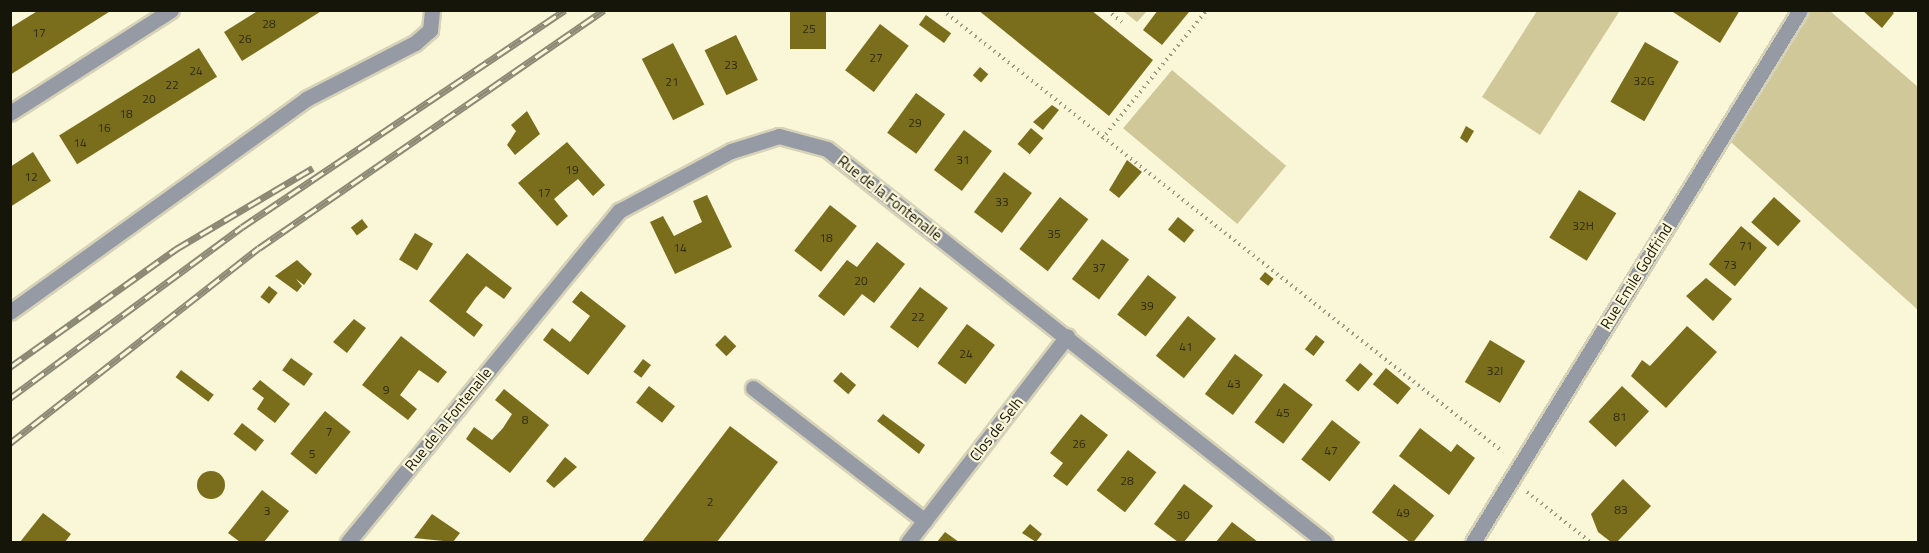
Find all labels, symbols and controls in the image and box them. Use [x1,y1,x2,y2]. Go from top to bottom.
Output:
house number: 28 [262,17,276,31]
house number: 25 [802,22,816,36]
house number: 17 [32,26,46,40]
house number: 26 [238,32,252,46]
house number: 27 [869,51,883,65]
house number: 23 [724,58,738,72]
house number: 24 [189,64,203,78]
house number: 32G [1634,74,1654,88]
house number: 21 [665,75,679,89]
house number: 22 [165,78,179,92]
house number: 20 [142,92,156,106]
house number: 18 [119,107,133,121]
house number: 29 [908,116,922,130]
house number: 16 [97,121,111,135]
house number: 14 [73,136,87,150]
street label: Rue de la Fontenalle [834,152,946,244]
house number: 31 [956,153,970,167]
house number: 19 [565,163,579,177]
house number: 12 [24,170,38,184]
house number: 17 [537,186,551,200]
house number: 33 [995,195,1009,209]
house number: 32H [1572,219,1594,233]
street label: Rue Emile Godfrind [1596,220,1676,332]
house number: 35 [1047,227,1061,241]
house number: 18 [819,231,833,245]
house number: 71 [1739,239,1753,253]
house number: 14 [673,241,687,255]
house number: 73 [1723,258,1737,272]
house number: 37 [1092,261,1106,275]
house number: 20 [854,274,868,288]
house number: 39 [1140,299,1154,313]
house number: 22 [911,310,925,324]
house number: 41 [1179,340,1193,354]
house number: 24 [959,347,973,361]
street label: Rue de la Fontenalle [401,364,495,474]
house number: 32I [1487,364,1503,378]
house number: 43 [1227,377,1241,391]
house number: 9 [383,383,389,397]
street label: Clos de Selh [966,394,1026,464]
house number: 45 [1276,406,1290,420]
house number: 81 [1613,410,1627,424]
house number: 8 [522,413,528,427]
house number: 7 [326,425,332,439]
house number: 26 [1072,437,1086,451]
house number: 47 [1324,444,1338,458]
house number: 5 [309,447,315,461]
house number: 28 [1120,474,1134,488]
house number: 2 [707,495,713,509]
house number: 83 [1614,503,1628,517]
house number: 3 [264,504,270,518]
house number: 49 [1396,506,1410,520]
house number: 30 [1176,508,1190,522]

